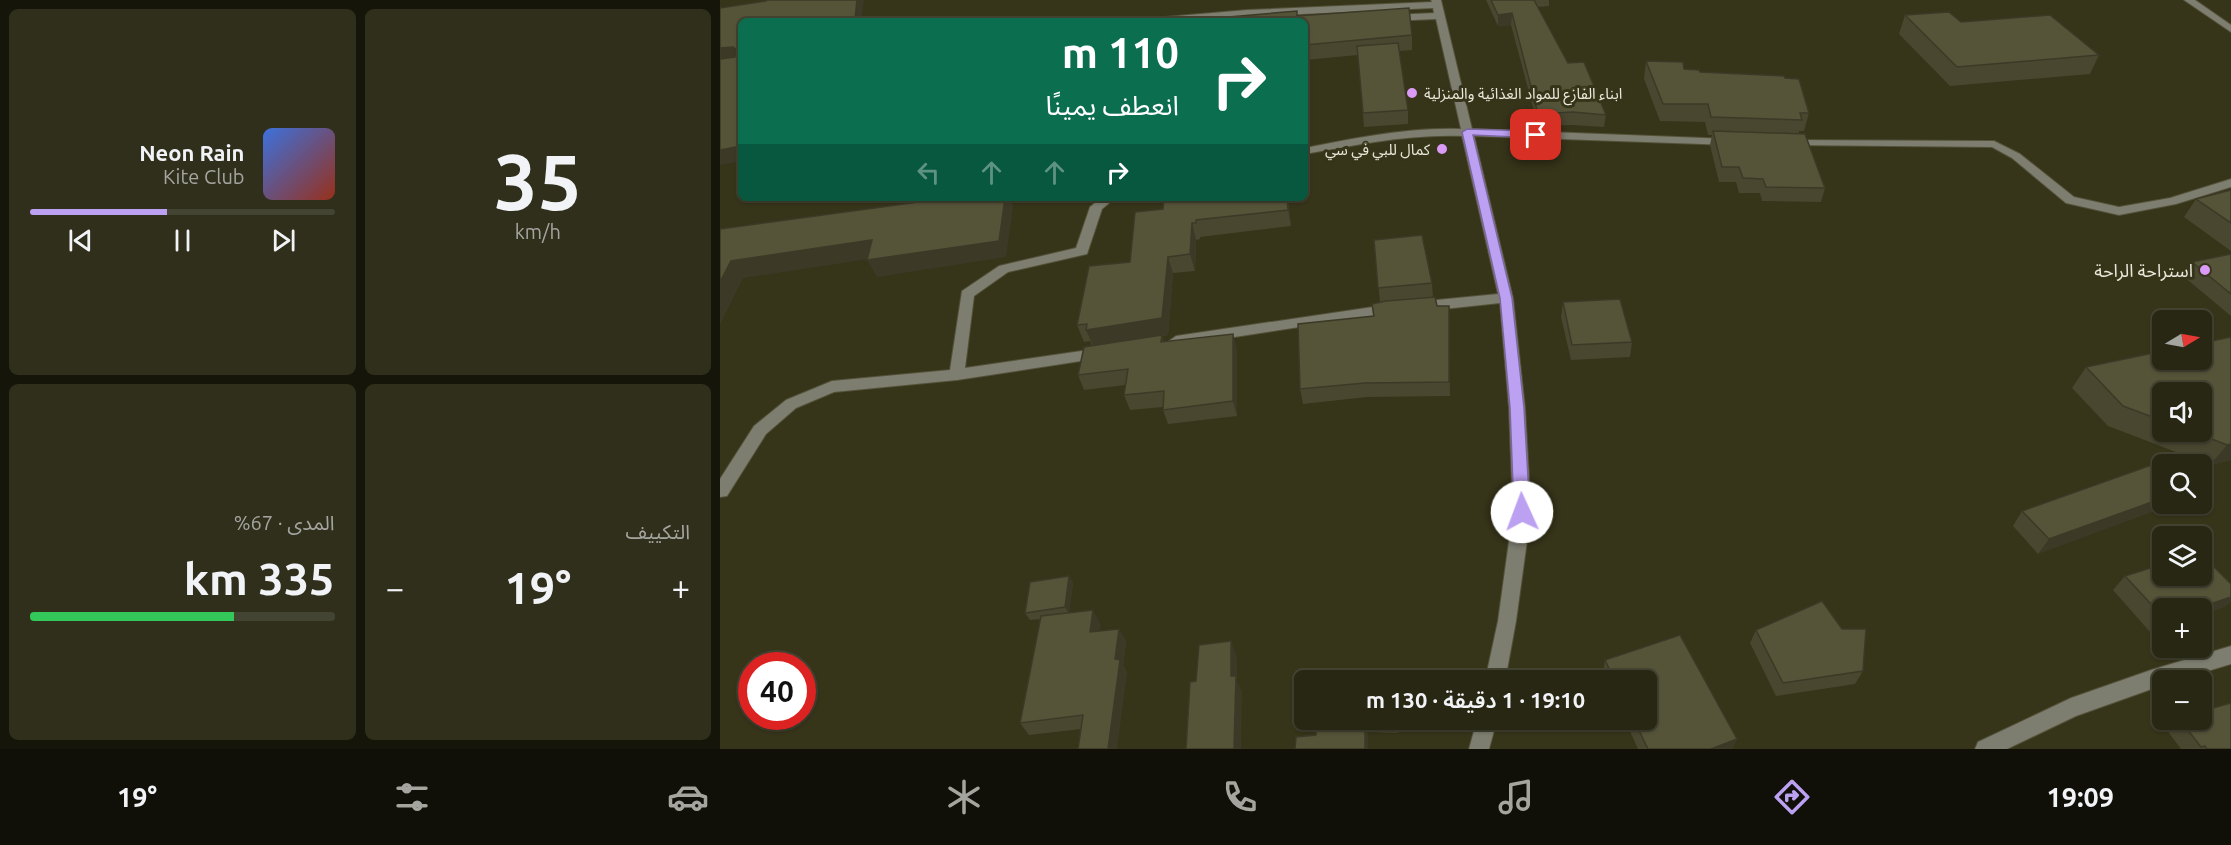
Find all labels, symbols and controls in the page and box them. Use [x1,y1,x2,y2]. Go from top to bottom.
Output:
text: 110 m [1062,29,1179,76]
icon: right [1200,42,1278,120]
place label: ابناء الفازع للمواد الغذائية والمنزلية [1424,85,1622,106]
marker: ابناء الفازع للمواد الغذائية والمنزلية [1405,86,1419,100]
text: انعطف يمينًا [1045,90,1179,120]
pin [1510,109,1561,160]
icon: arrive [1519,118,1552,151]
text: 35 [494,137,582,225]
text: Neon Rain [139,140,245,165]
place label: كمال للبي في سي [1325,141,1431,161]
marker: كمال للبي في سي [1435,142,1449,156]
icon: left [912,156,945,189]
icon: ahead [975,156,1008,189]
icon: ahead [1038,156,1071,189]
icon: right [1101,156,1134,189]
text: Kite Club [163,165,245,188]
text: km/h [515,220,561,243]
icon: previous [64,224,97,257]
icon: pause [166,224,199,257]
icon: next [267,224,300,257]
place label: استراحة الراحة [2094,260,2193,282]
marker: استراحة الراحة [2198,263,2212,277]
north arrow [2152,310,2212,370]
map controls [2152,310,2212,730]
button: sound [2152,382,2212,442]
button: search [2152,454,2212,514]
position arrow [1490,480,1554,544]
text: المدى · 67% [234,511,335,534]
text: التكييف [626,520,690,543]
button: layers [2152,526,2212,586]
text: 335 km [184,553,335,604]
text: 19° [504,562,571,613]
text: − [386,569,404,606]
text: + [671,569,690,606]
button: + [2152,598,2212,658]
speed limit sign: 40 [738,652,816,730]
button: − [2152,670,2212,730]
text: 19:10 · 1 دقيقة · 130 m [1366,687,1585,712]
icon: filters [391,776,433,818]
icon: car [667,776,709,818]
icon: climate [943,776,985,818]
icon: phone [1219,776,1261,818]
icon: music [1495,776,1537,818]
icon: directions [1771,776,1813,818]
text: 19° [117,782,157,812]
text: 19:09 [2046,782,2114,812]

